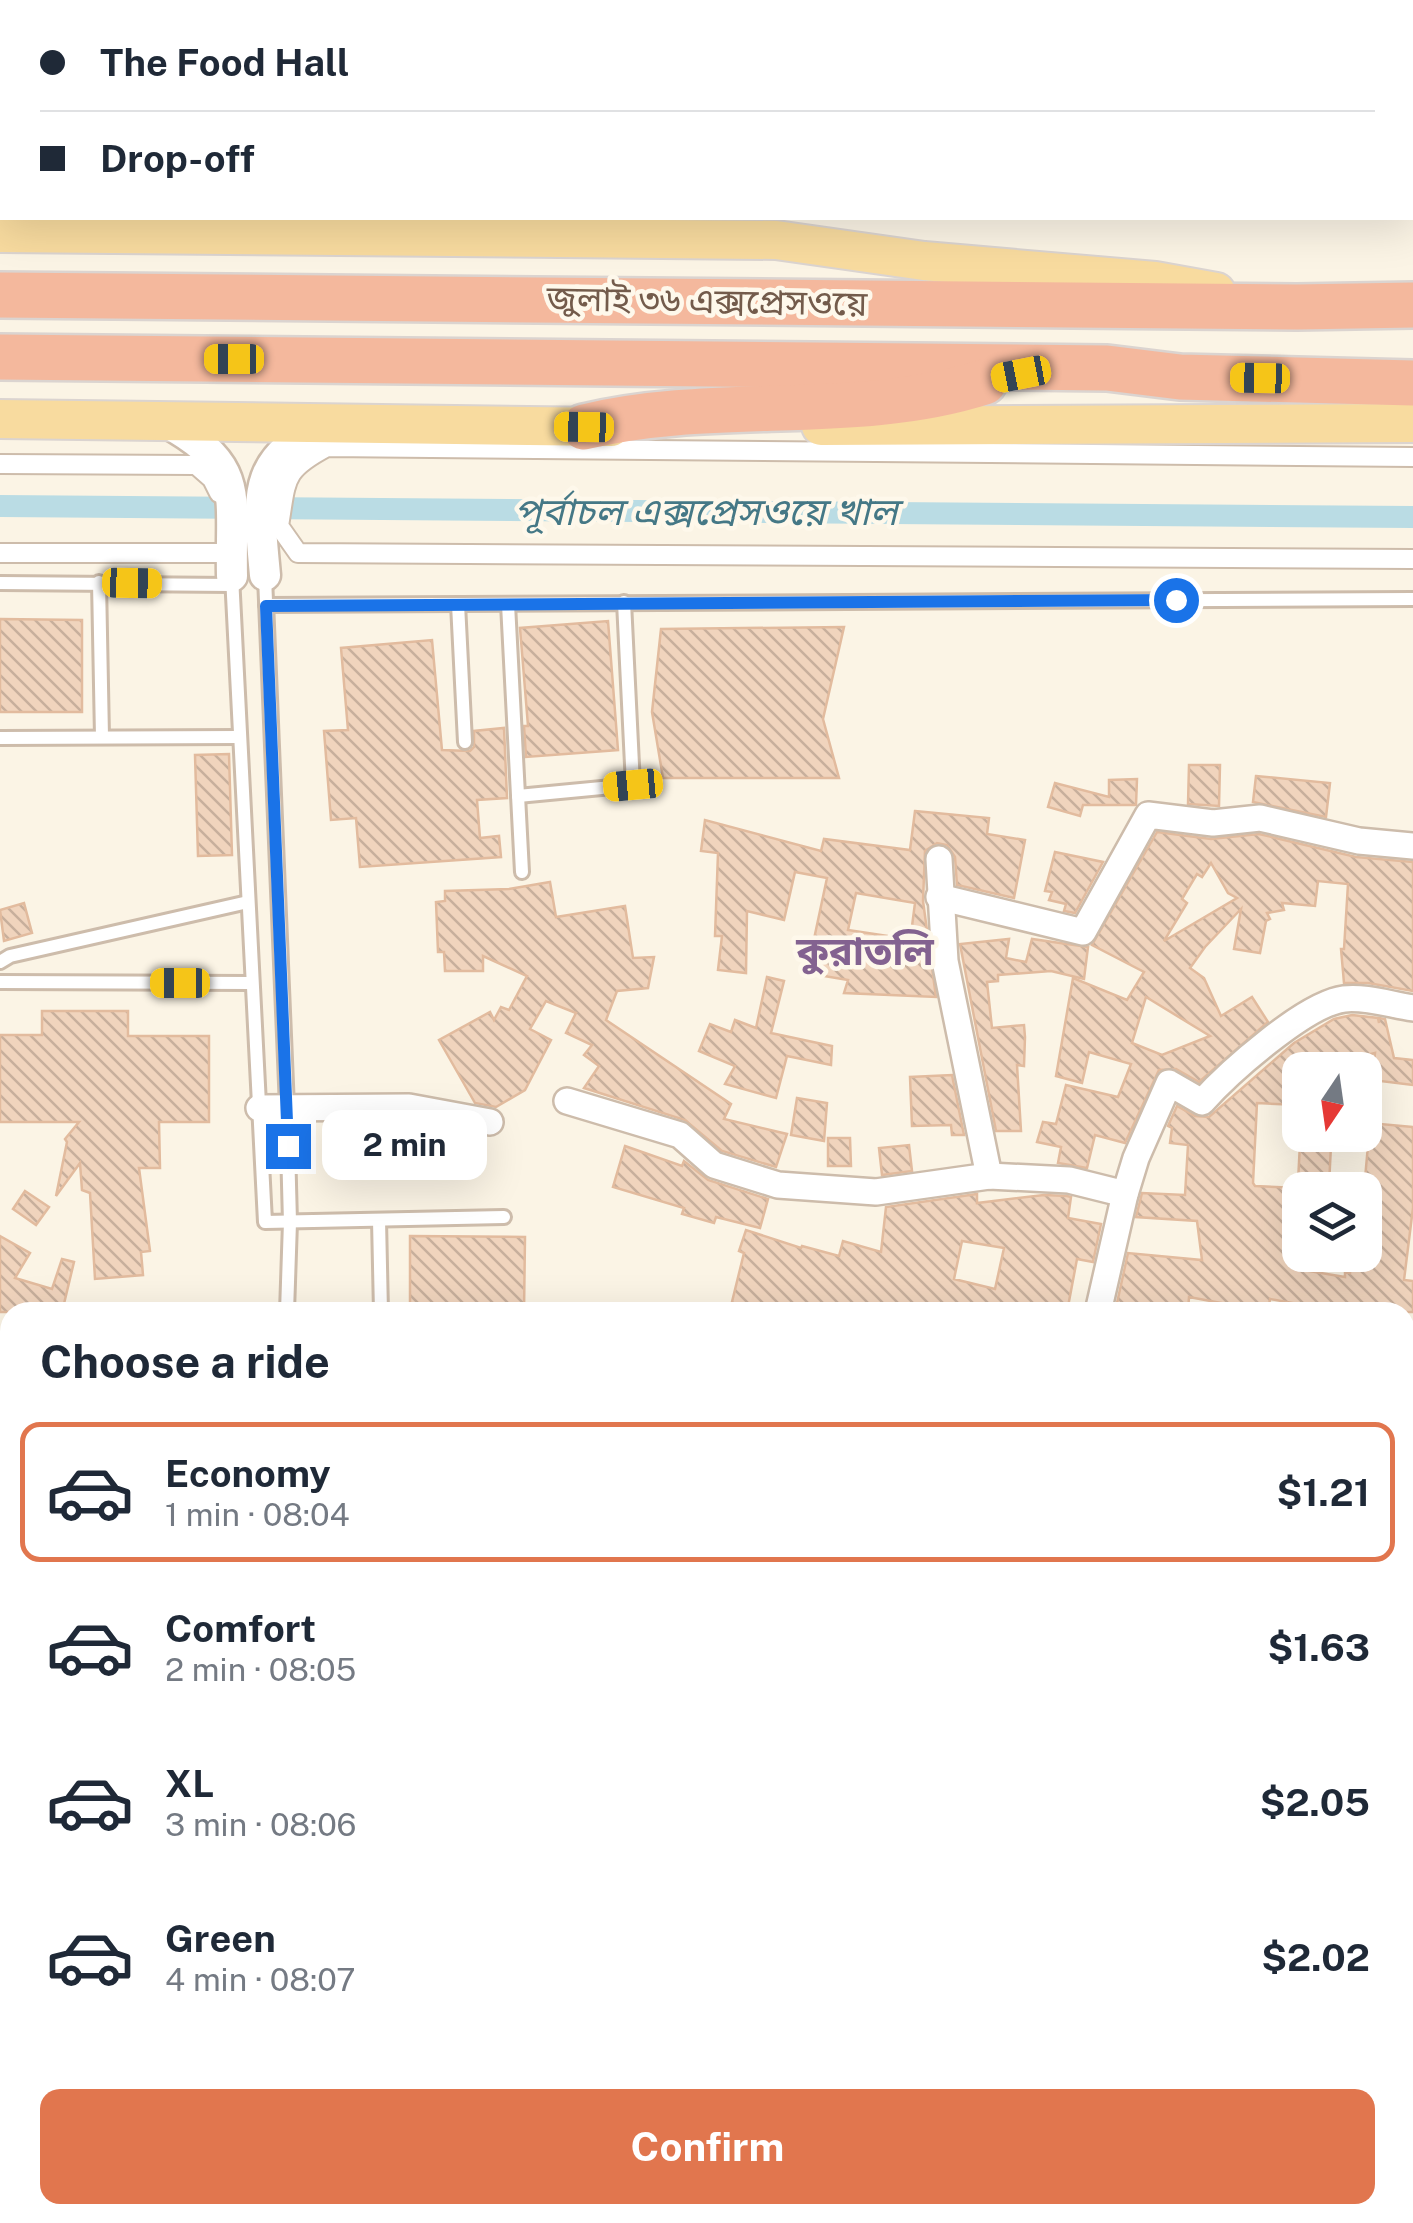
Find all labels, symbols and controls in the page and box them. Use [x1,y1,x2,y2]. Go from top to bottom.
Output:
text: The Food Hall [100,40,349,85]
text: Drop-off [100,136,255,181]
street label: জুলাই ৩৬ এক্সপ্রেসওয়ে [545,277,869,324]
car [204,344,264,374]
car [989,354,1053,394]
car [1230,362,1290,394]
car [554,411,614,443]
water label: পূর্বাচল এক্সপ্রেসওয়ে খাল [514,489,905,535]
car [102,567,162,599]
route start [1154,578,1199,623]
car [602,767,664,803]
district label: কুরাতলি [795,927,935,975]
car [150,968,210,998]
north arrow [1282,1052,1382,1152]
map controls [1282,1052,1382,1272]
callout: 2 min [323,1111,488,1181]
route end [266,1124,311,1169]
text: 2 min [363,1126,446,1163]
button: layers [1282,1172,1382,1272]
text: Choose a ride [40,1335,330,1388]
icon: car [45,1447,135,1537]
text: Economy [165,1451,331,1496]
text: $1.21 [1276,1470,1370,1515]
text: 1 min · 08:04 [165,1496,350,1533]
icon: car [45,1602,135,1692]
text: Comfort [165,1606,316,1651]
text: $1.63 [1267,1625,1370,1670]
text: 2 min · 08:05 [165,1651,356,1688]
icon: car [45,1757,135,1847]
text: XL [165,1761,214,1806]
text: $2.05 [1260,1780,1370,1825]
text: 3 min · 08:06 [165,1806,357,1843]
icon: car [45,1912,135,2002]
text: Green [165,1916,276,1961]
text: $2.02 [1261,1935,1370,1980]
text: 4 min · 08:07 [165,1961,355,1998]
button: Confirm [40,2089,1375,2204]

